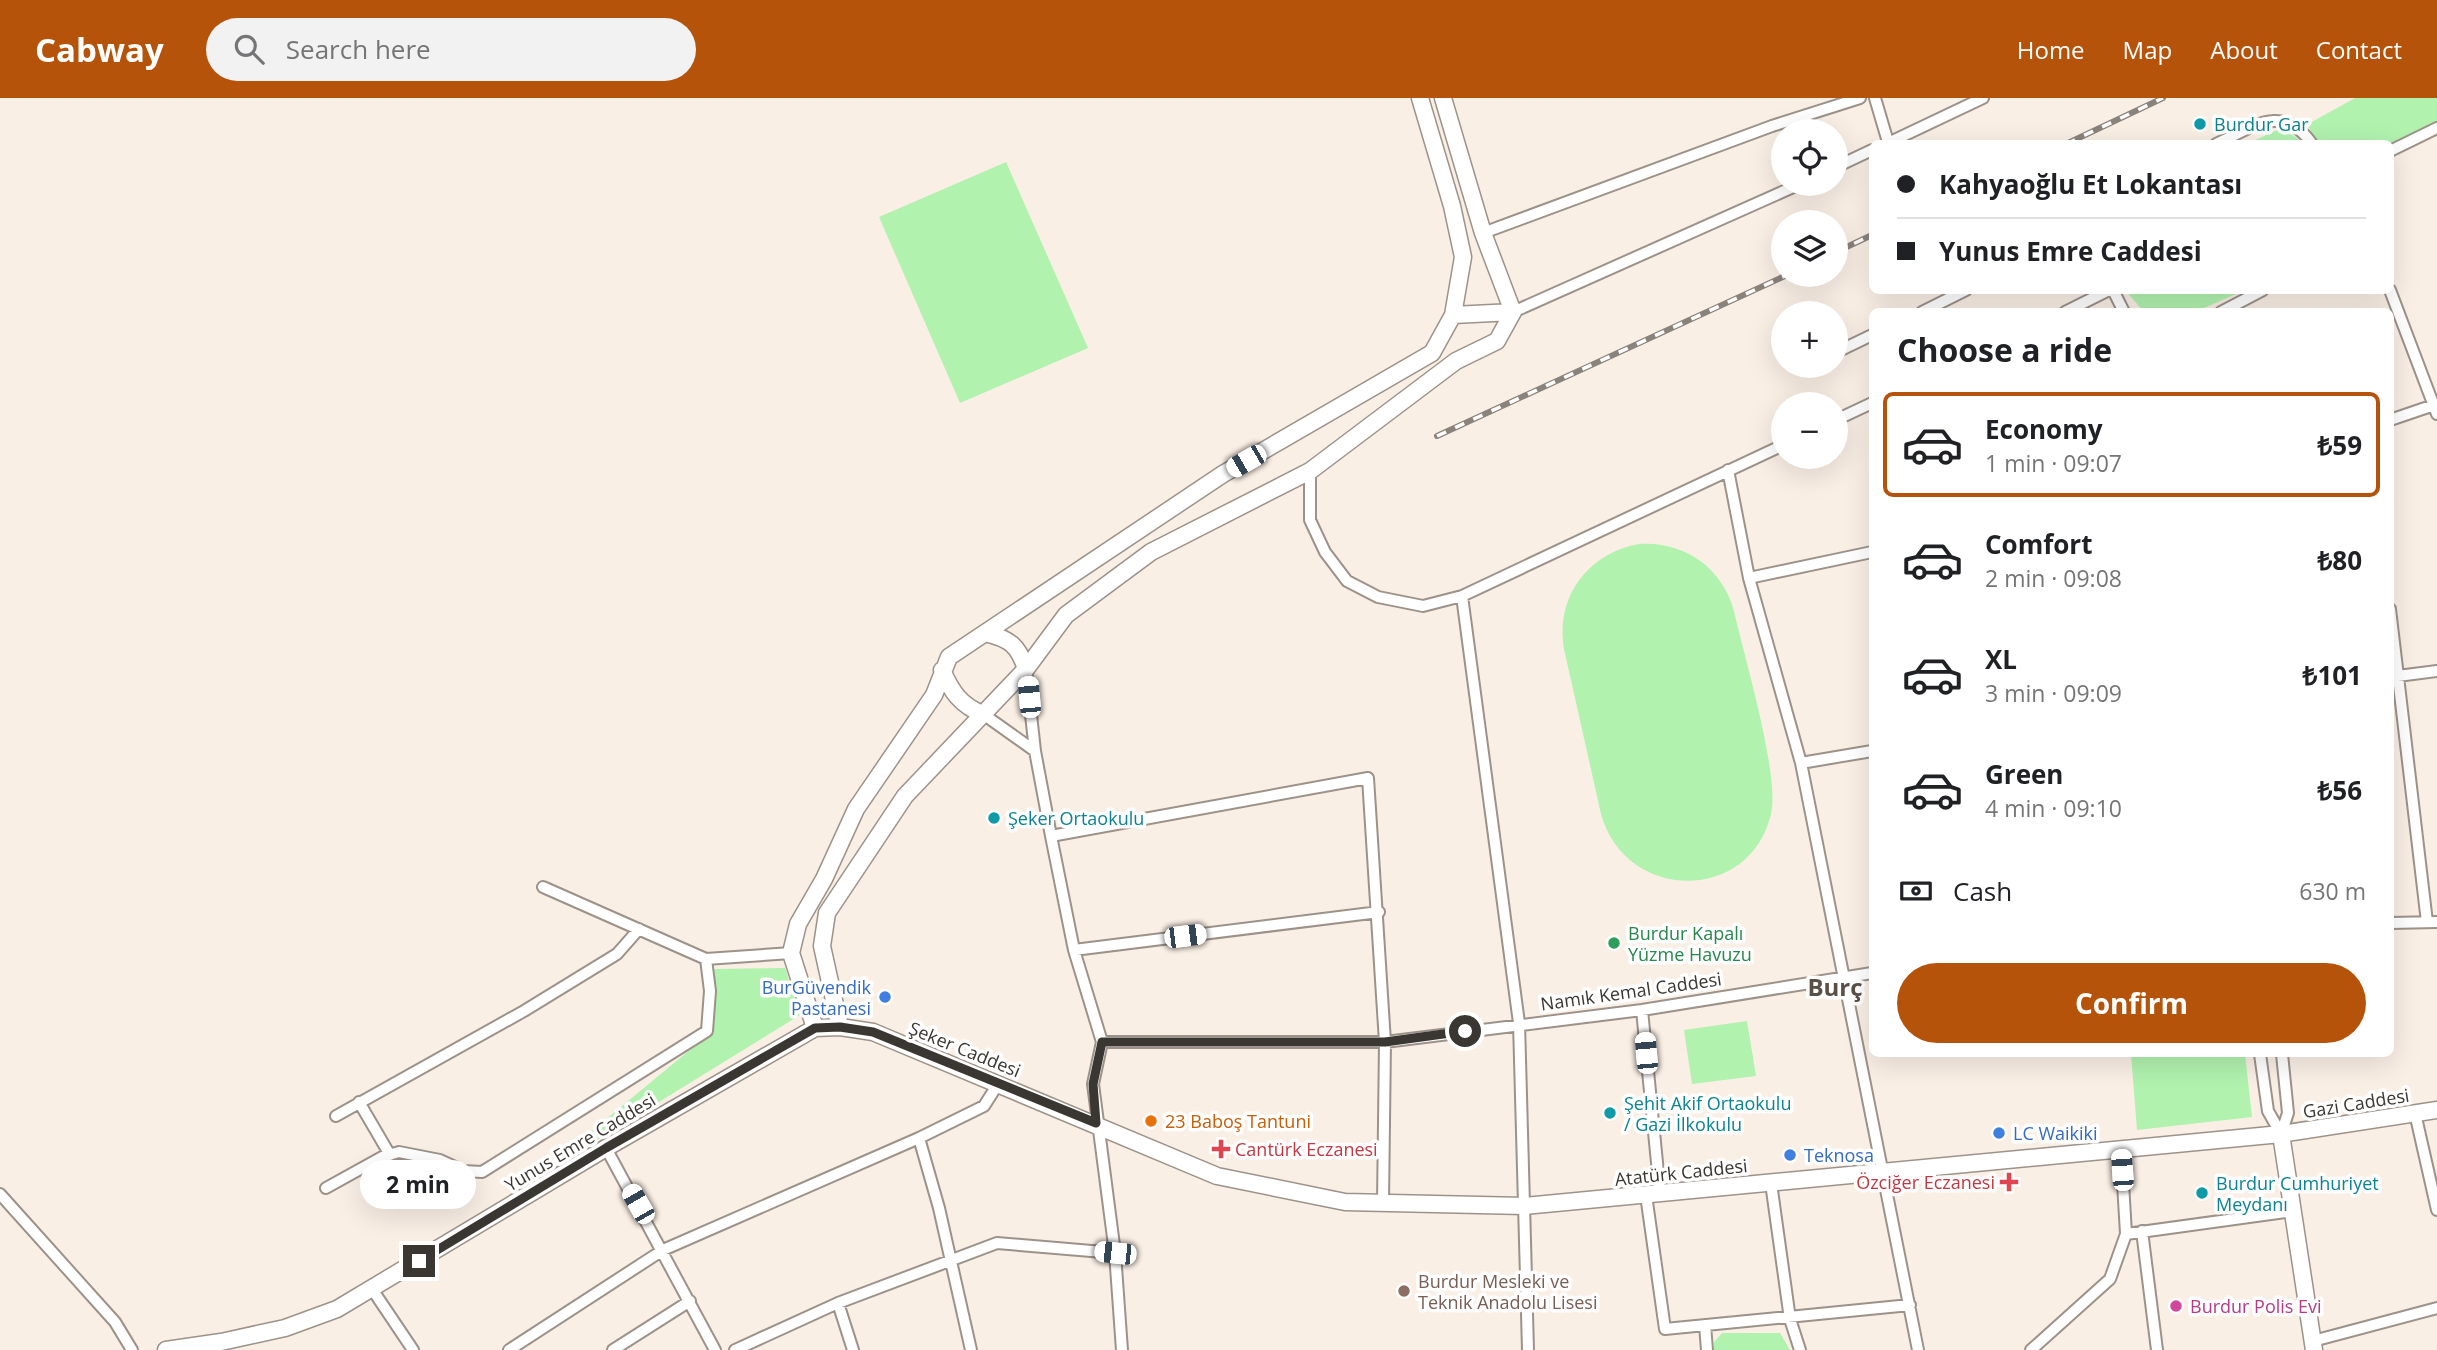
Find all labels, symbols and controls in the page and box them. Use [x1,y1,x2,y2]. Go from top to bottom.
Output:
search box [206,18,696,81]
text: Cabway [35,27,164,72]
icon: search [230,30,268,68]
text: Search here [286,31,431,67]
text: Home [2017,33,2085,66]
text: Map [2123,33,2172,66]
text: About [2210,33,2278,66]
text: Contact [2316,33,2402,66]
place label: Burdur Gar [2214,112,2309,136]
marker: Burdur Gar [2192,116,2208,132]
map controls [1771,119,1848,469]
button: locate [1771,119,1848,196]
text: Kahyaoğlu Et Lokantası [1939,166,2242,202]
button: layers [1771,210,1848,287]
text: Yunus Emre Caddesi [1939,233,2202,269]
button: + [1771,301,1848,378]
text: Choose a ride [1897,328,2112,371]
button: − [1771,392,1848,469]
text: Economy [1985,411,2103,447]
icon: car [1901,413,1964,476]
text: ₺59 [2317,427,2362,463]
car [1223,441,1270,481]
text: 1 min · 09:07 [1985,447,2122,479]
text: Comfort [1985,526,2092,562]
icon: car [1901,528,1964,591]
text: ₺80 [2317,542,2362,578]
text: 2 min · 09:08 [1985,562,2122,594]
text: XL [1985,641,2017,677]
icon: car [1901,643,1964,706]
text: ₺101 [2303,657,2362,693]
car [1017,675,1042,719]
text: 3 min · 09:09 [1985,677,2122,709]
text: Green [1985,756,2063,792]
icon: car [1901,758,1964,821]
text: ₺56 [2317,772,2362,808]
text: 4 min · 09:10 [1985,792,2122,824]
place label: Şeker Ortaokulu [1008,806,1144,830]
marker: Şeker Ortaokulu [986,810,1002,826]
icon: cash [1897,872,1935,910]
text: Cash [1953,873,2012,909]
text: 630 m [2299,875,2366,907]
place label: Burdur Kapalı Yüzme Havuzu [1628,921,1752,966]
car [1163,923,1208,949]
marker: Burdur Kapalı Yüzme Havuzu [1606,935,1622,951]
button: Confirm [1897,963,2366,1043]
street label: Namık Kemal Caddesi [1539,966,1723,1016]
district label: Burç [1807,970,1863,1003]
place label: BurGüvendik Pastanesi [762,975,872,1020]
marker: BurGüvendik Pastanesi [877,989,893,1005]
route start [1449,1015,1481,1047]
street label: Şeker Caddesi [906,1016,1024,1082]
car [1634,1031,1659,1075]
street label: Gazi Caddesi [2301,1083,2411,1123]
street label: Yunus Emre Caddesi [500,1087,660,1197]
place label: Şehit Akif Ortaokulu / Gazi İlkokulu [1624,1091,1791,1136]
marker: Şehit Akif Ortaokulu / Gazi İlkokulu [1602,1105,1618,1121]
place label: 23 Baboş Tantuni [1165,1109,1311,1133]
marker: 23 Baboş Tantuni [1143,1113,1159,1129]
place label: LC Waikiki [2013,1121,2098,1145]
marker: LC Waikiki [1991,1125,2007,1141]
place label: Cantürk Eczanesi [1235,1137,1378,1161]
marker: Cantürk Eczanesi [1213,1141,1229,1157]
place label: Teknosa [1804,1143,1874,1167]
marker: Teknosa [1782,1147,1798,1163]
car [2111,1148,2134,1192]
street label: Atatürk Caddesi [1613,1153,1749,1191]
callout: 2 min [361,1160,477,1208]
text: 2 min [386,1168,450,1200]
place label: Özciğer Eczanesi [1856,1170,1995,1194]
place label: Burdur Cumhuriyet Meydanı [2216,1171,2379,1216]
marker: Özciğer Eczanesi [2001,1174,2017,1190]
car [619,1181,658,1227]
marker: Burdur Cumhuriyet Meydanı [2194,1185,2210,1201]
car [1094,1240,1137,1266]
route end [403,1245,435,1277]
place label: Burdur Mesleki ve Teknik Anadolu Lisesi [1418,1269,1597,1314]
marker: Burdur Mesleki ve Teknik Anadolu Lisesi [1396,1283,1412,1299]
place label: Burdur Polis Evi [2190,1294,2322,1318]
marker: Burdur Polis Evi [2168,1298,2184,1314]

